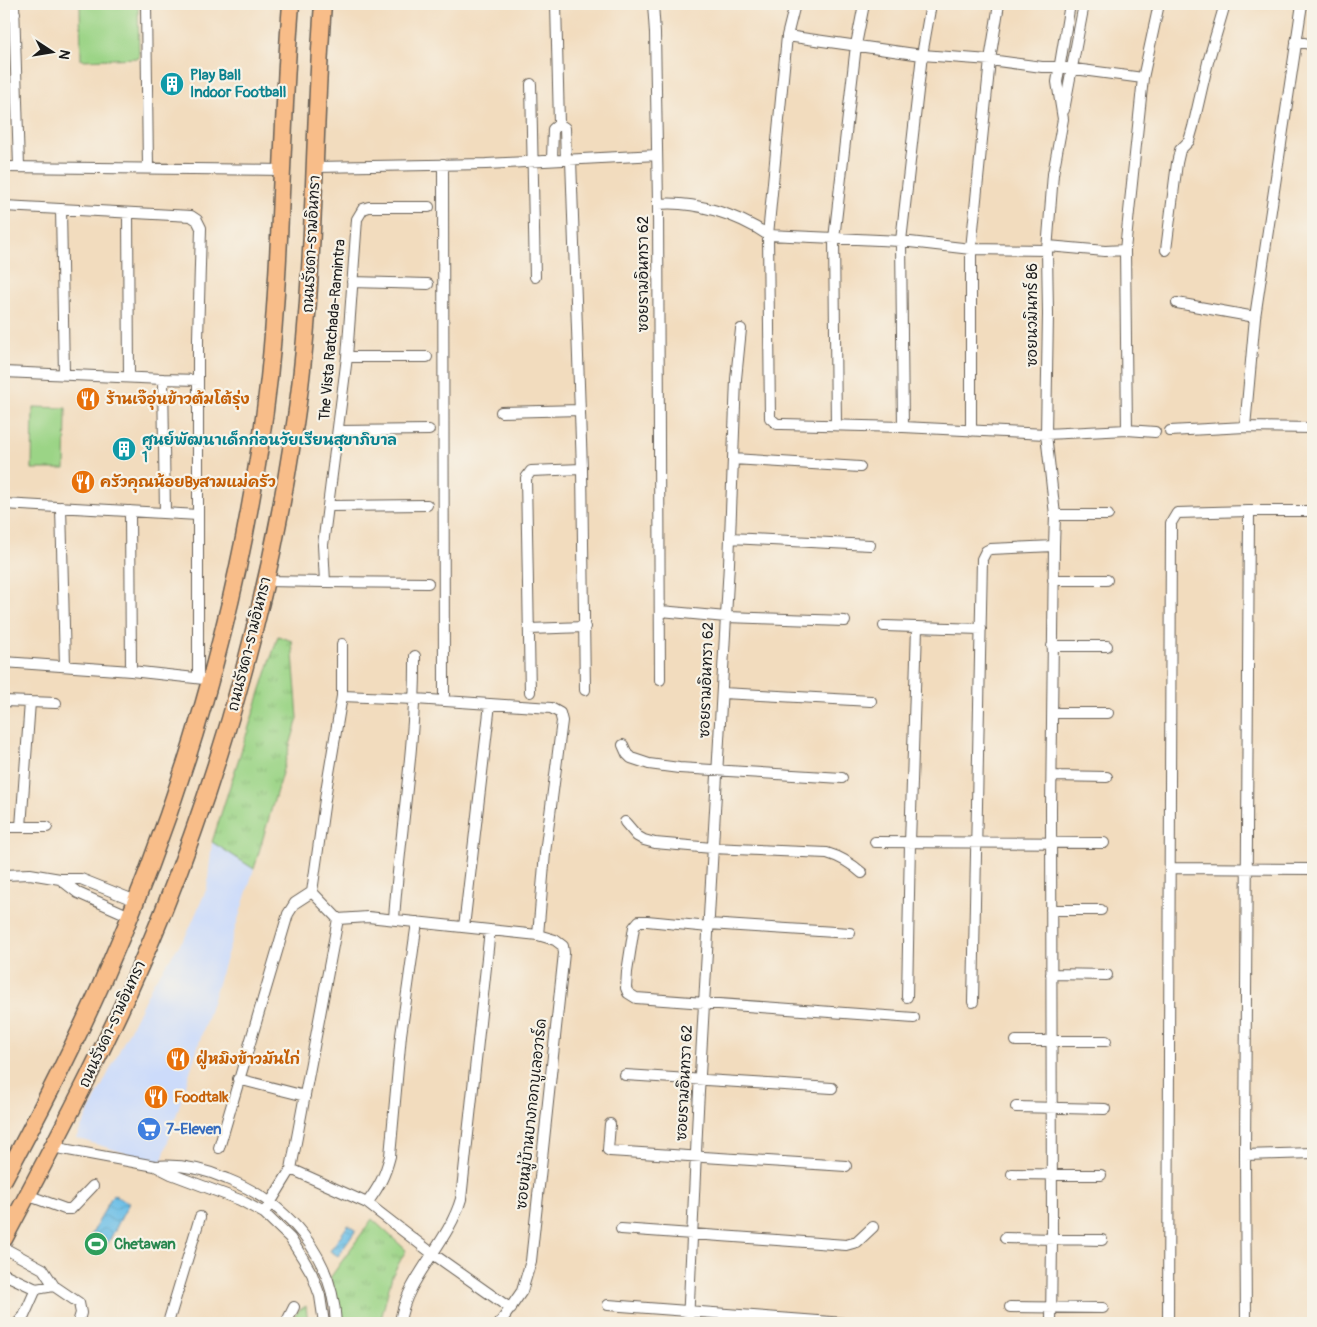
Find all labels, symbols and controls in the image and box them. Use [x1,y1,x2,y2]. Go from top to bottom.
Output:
north arrow [28,28,78,78]
text: N [55,48,74,61]
place label: Play Ball Indoor Football [190,66,286,102]
building icon: Play Ball Indoor Football [159,71,185,97]
street label: ถนนรัชดา-รามอินทรา [298,175,325,313]
street label: ซอยรามอินทรา 62 [634,216,653,332]
street label: The Vista Ratchada-Ramintra [315,238,350,422]
street label: ซอยนวมินทร์ 86 [1022,263,1042,367]
restaurant icon: ร้านเจ๊อุ่นข้าวต้มโต้รุ่ง [75,386,101,412]
place label: ร้านเจ๊อุ่นข้าวต้มโต้รุ่ง [106,389,250,410]
place label: ศูนย์พัฒนาเด็กก่อนวัยเรียนสุขาภิบาล 1 [142,430,397,467]
building icon: ศูนย์พัฒนาเด็กก่อนวัยเรียนสุขาภิบาล 1 [111,436,137,462]
restaurant icon: ครัวคุณน้อยByสามแม่ครัว [70,469,96,495]
place label: ครัวคุณน้อยByสามแม่ครัว [100,472,276,493]
street label: ถนนรัชดา-รามอินทรา [224,575,275,713]
street label: ซอยรามอินทรา 62 [695,622,718,738]
street label: ถนนรัชดา-รามอินทรา [75,958,150,1091]
street label: ซอยหมู่บ้านบางกอกบูเลอวาร์ด [511,1018,552,1211]
street label: ซอยรามอินทรา 62 [672,1024,697,1142]
restaurant icon: ฝู่หมิงข้าวมันไก่ [165,1046,191,1072]
place label: ฝู่หมิงข้าวมันไก่ [196,1049,300,1070]
restaurant icon: Foodtalk [143,1084,169,1110]
place label: Foodtalk [174,1088,229,1107]
supermarket icon: 7-Eleven [136,1116,162,1142]
place label: 7-Eleven [166,1120,222,1139]
sports icon: Chetawan [83,1231,109,1257]
place label: Chetawan [114,1235,176,1254]

